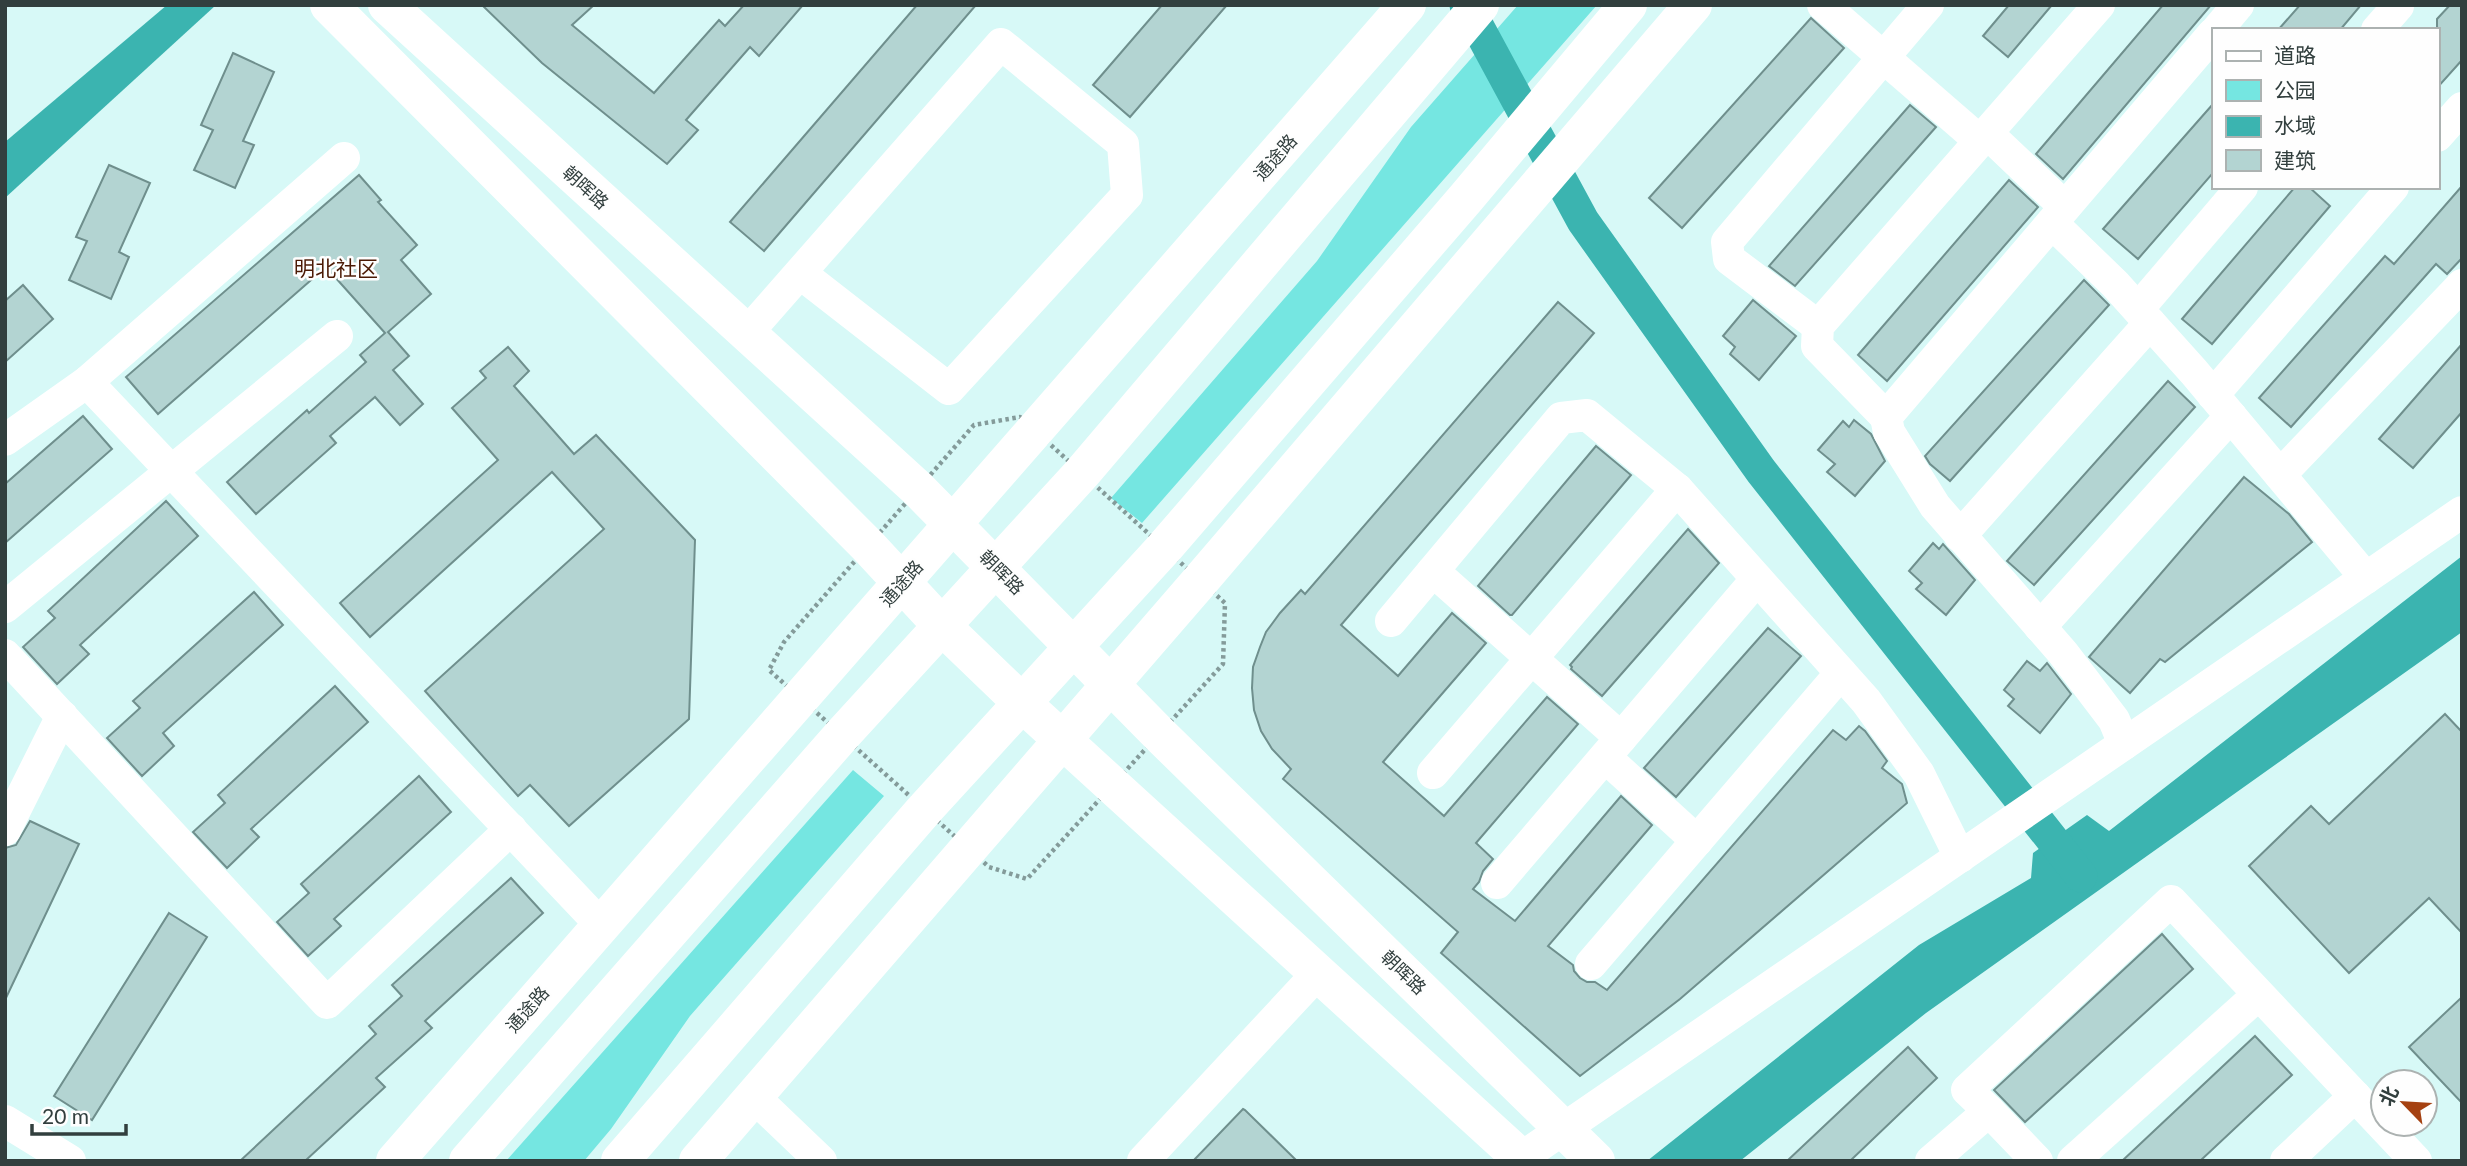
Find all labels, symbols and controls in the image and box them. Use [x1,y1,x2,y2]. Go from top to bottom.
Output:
legend [2212,28,2439,189]
text: 道路 [2274,42,2316,67]
text: 公园 [2274,77,2316,102]
text: 水域 [2274,112,2316,137]
street label: 通途路 [1249,129,1301,185]
text: 建筑 [2274,147,2316,172]
street label: 朝晖路 [559,161,613,213]
district label: 明北社区 [294,255,378,280]
street label: 朝晖路 [975,545,1029,599]
street label: 通途路 [875,555,927,611]
street label: 朝晖路 [1377,945,1431,999]
street label: 通途路 [501,981,553,1037]
north arrow [2369,1068,2439,1138]
text: 北 [2374,1082,2403,1109]
scale bar [32,1092,126,1136]
text: 20 m [42,1103,89,1128]

